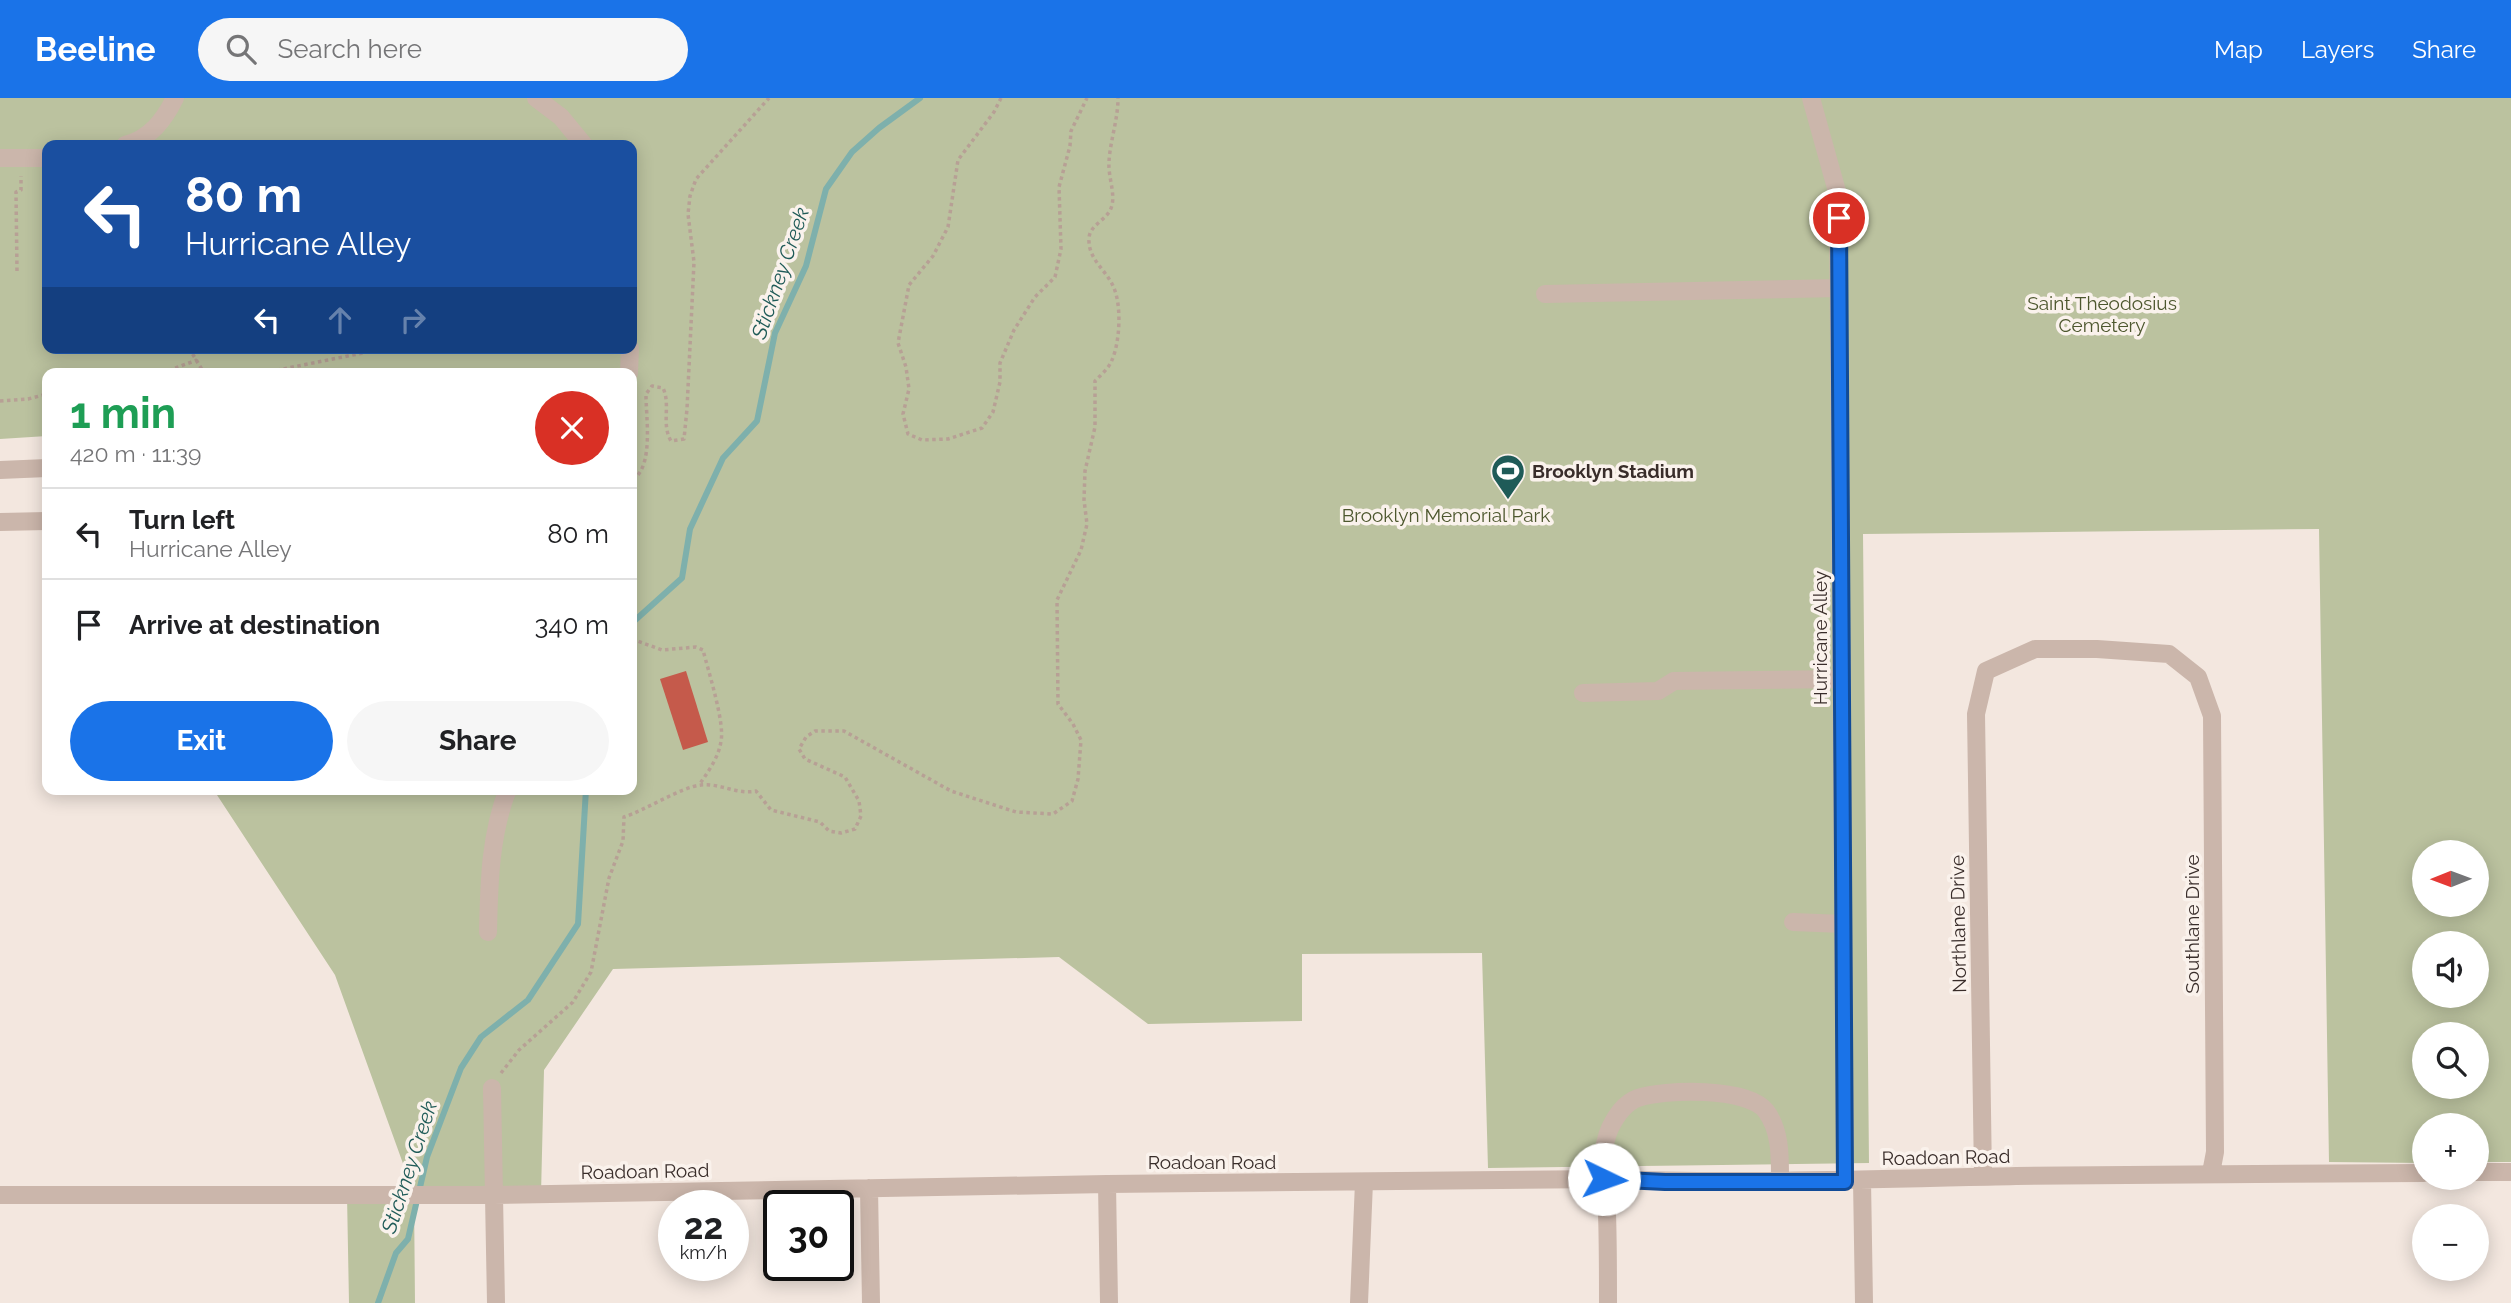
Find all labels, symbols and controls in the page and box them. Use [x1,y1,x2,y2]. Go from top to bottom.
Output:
search box [198,18,688,81]
text: Beeline [35,30,156,69]
icon: search [222,30,260,68]
text: Search here [278,34,422,64]
text: Map [2214,35,2263,64]
text: Layers [2301,35,2374,64]
text: Share [2412,35,2476,64]
text: 80 m [185,166,302,223]
icon: left [70,168,161,259]
pin [1809,188,1869,248]
icon: arrive [1820,199,1858,237]
water label: Stickney Creek [745,204,814,343]
text: Hurricane Alley [185,225,411,262]
park label: Saint Theodosius Cemetery [2027,292,2177,336]
icon: left [248,301,286,339]
icon: ahead [321,301,359,339]
icon: right [394,301,432,339]
text: 1 min [70,389,176,438]
button: close [535,391,609,465]
text: 420 m · 11:39 [70,440,201,467]
sports icon: Brooklyn Stadium [1489,452,1527,501]
place label: Brooklyn Stadium [1532,460,1694,482]
park label: Brooklyn Memorial Park [1342,504,1550,526]
text: Turn left [129,505,235,535]
icon: left [70,515,108,553]
text: 80 m [547,519,609,549]
text: Hurricane Alley [129,535,292,562]
street label: Hurricane Alley [1809,571,1831,705]
icon: arrive [70,606,108,644]
text: Arrive at destination [129,610,380,640]
text: 340 m [534,610,609,640]
button: Exit [70,701,333,781]
button: Share [347,701,609,781]
north arrow [2412,840,2488,917]
map controls [2412,840,2489,1281]
street label: Southlane Drive [2181,854,2203,994]
street label: Northlane Drive [1946,855,1970,993]
button: sound [2412,931,2489,1008]
button: search [2412,1022,2489,1099]
water label: Stickney Creek [376,1098,442,1237]
button: + [2412,1113,2489,1190]
position arrow [1567,1142,1641,1216]
street label: Roadoan Road [1881,1145,2011,1169]
street label: Roadoan Road [1148,1151,1276,1173]
street label: Roadoan Road [580,1159,710,1183]
speed limit sign: 30 [763,1190,854,1281]
button: − [2412,1204,2489,1281]
text: 22 [684,1206,723,1247]
text: km/h [680,1242,727,1263]

